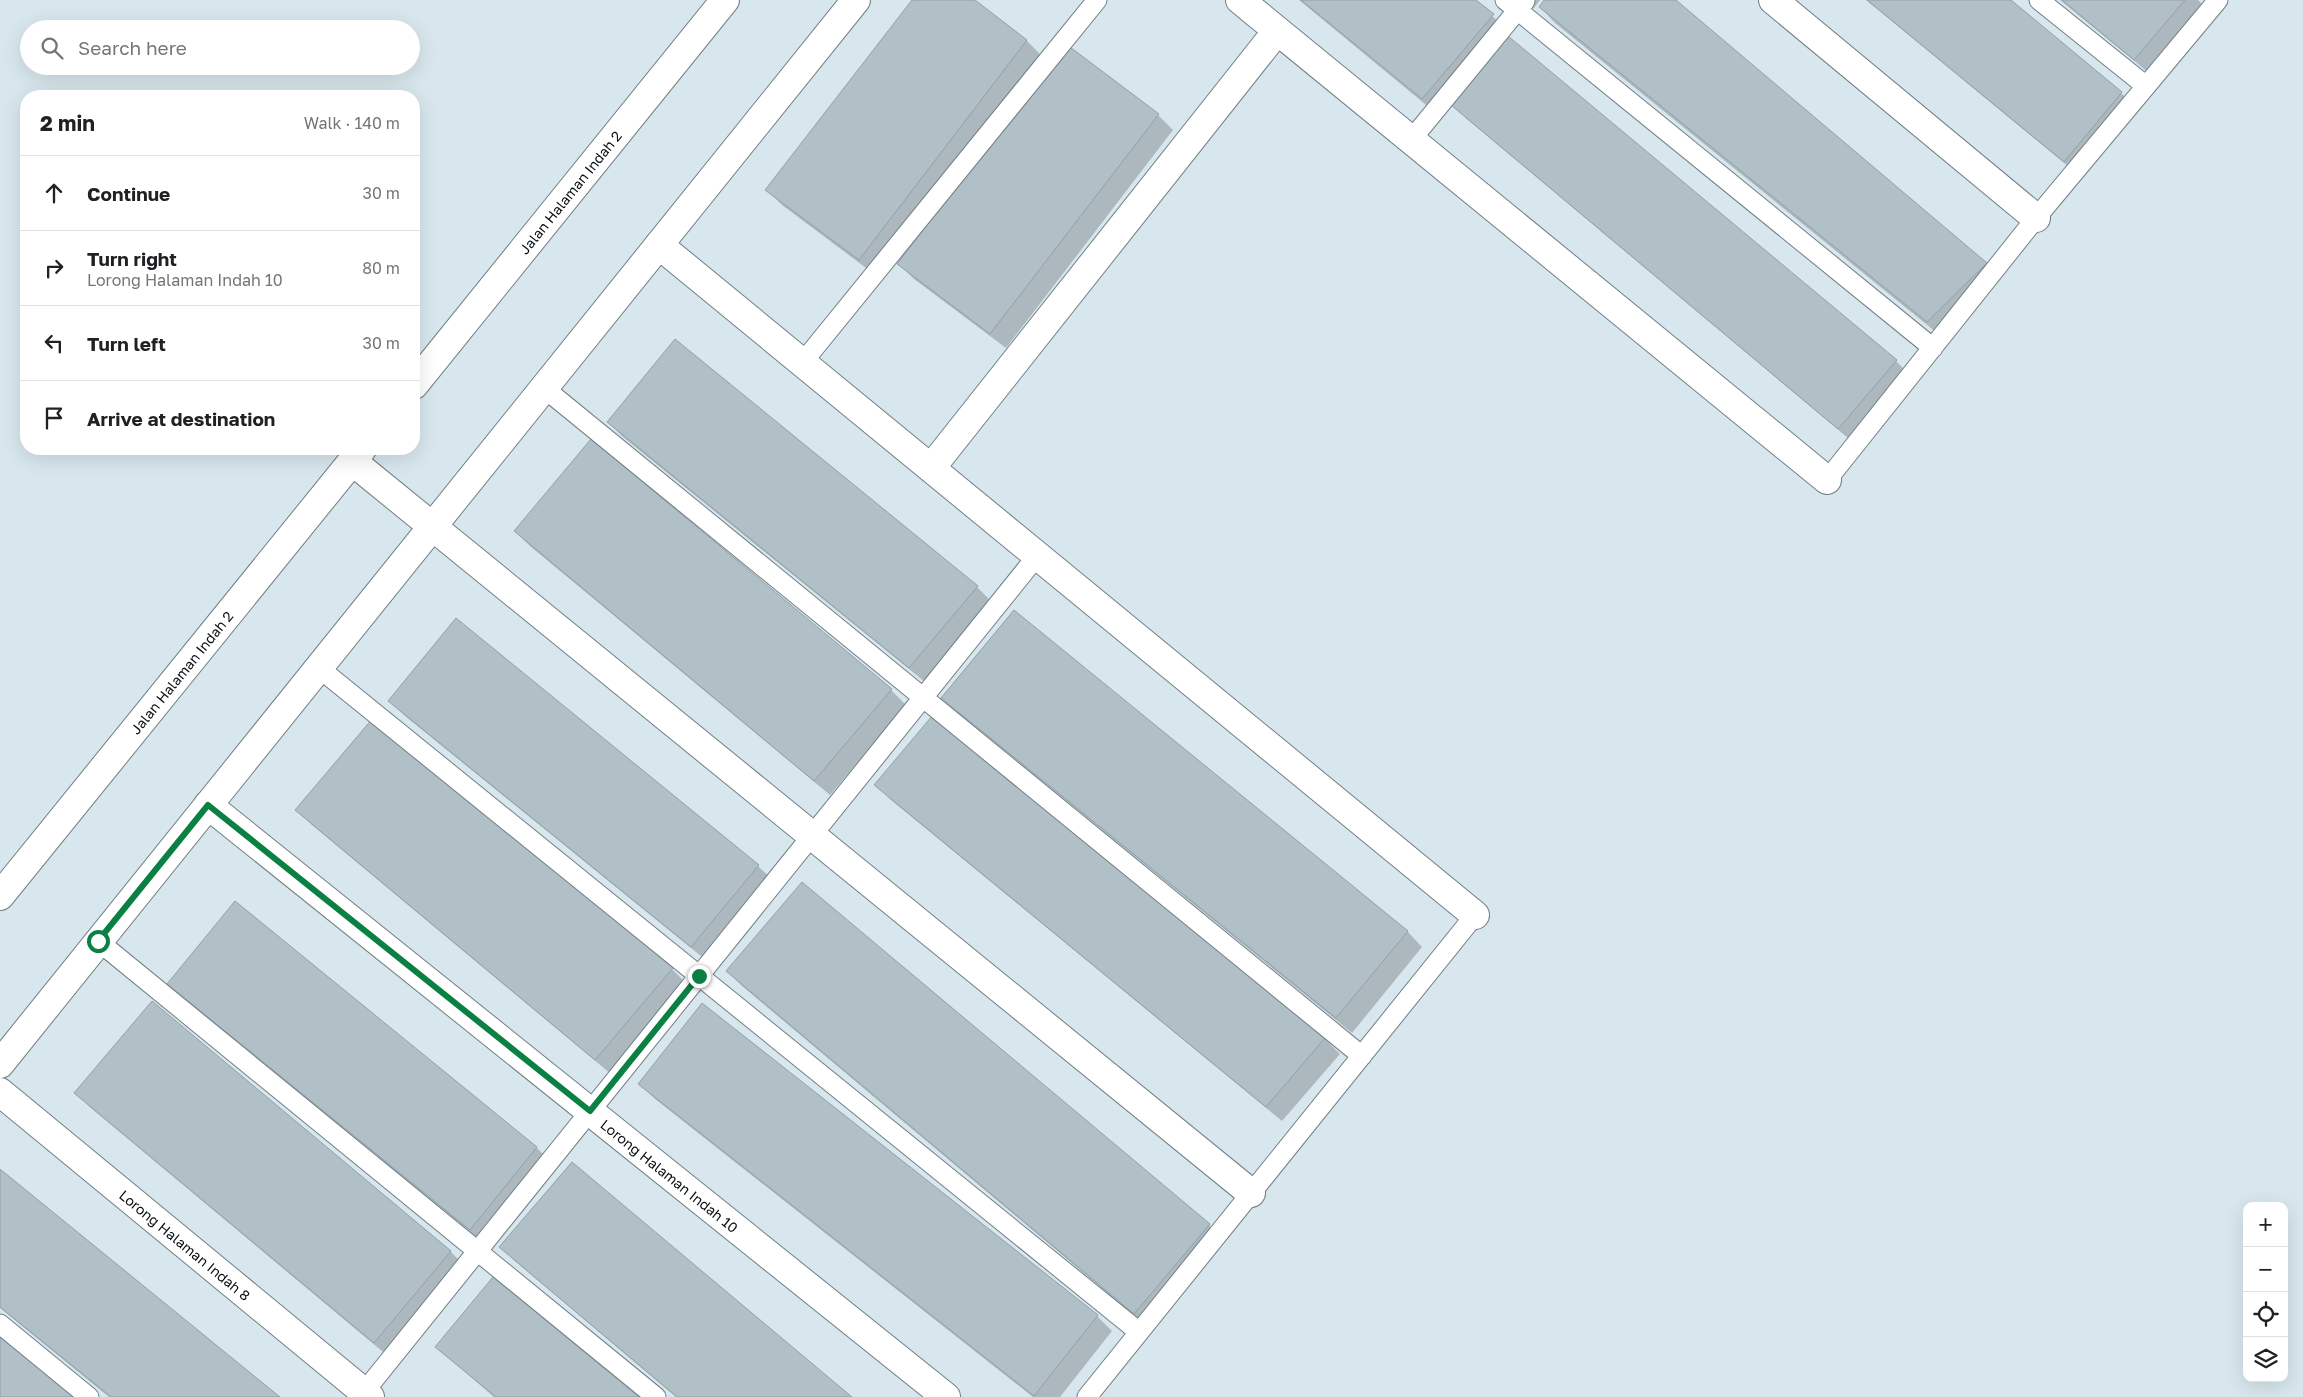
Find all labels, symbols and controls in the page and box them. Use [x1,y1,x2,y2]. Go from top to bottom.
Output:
search box [20,20,420,75]
icon: search [38,34,66,62]
text: Search here [78,36,187,59]
text: 2 min [40,110,95,136]
text: Walk · 140 m [304,113,400,133]
street label: Jalan Halaman Indah 2 [515,127,625,257]
icon: ahead [40,179,68,207]
text: Continue [87,182,170,205]
text: 30 m [363,183,400,203]
text: Turn right [87,247,177,270]
icon: right [40,254,68,282]
text: 80 m [362,258,400,278]
text: Lorong Halaman Indah 10 [87,270,283,290]
icon: left [40,329,68,357]
text: Turn left [87,332,166,355]
text: 30 m [363,333,400,353]
icon: arrive [40,404,68,432]
text: Arrive at destination [87,407,275,430]
street label: Jalan Halaman Indah 2 [126,607,236,737]
route start [87,930,110,953]
route end [688,965,711,988]
street label: Lorong Halaman Indah 10 [598,1115,742,1236]
street label: Lorong Halaman Indah 8 [116,1186,254,1303]
map controls [2243,1202,2288,1382]
button: + [2243,1202,2288,1247]
button: − [2243,1247,2288,1292]
button: locate [2243,1292,2288,1337]
button: layers [2243,1337,2288,1382]

